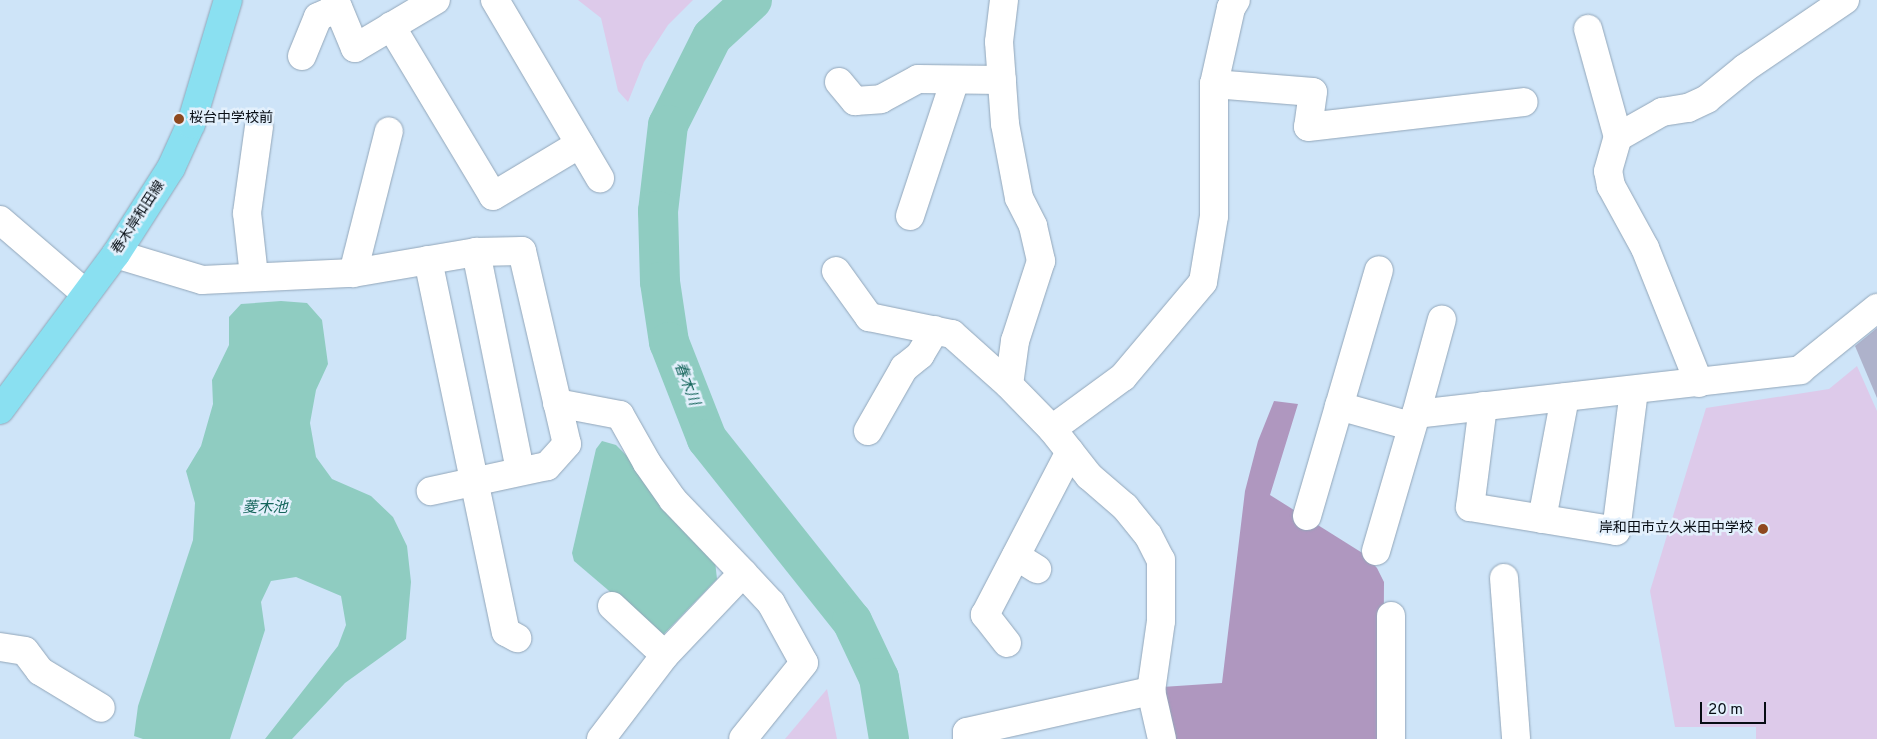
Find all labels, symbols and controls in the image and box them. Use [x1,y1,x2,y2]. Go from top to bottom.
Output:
place label: 桜台中学校前 [189,111,273,127]
marker: 桜台中学校前 [173,113,185,125]
street label: 春木岸和田線 [109,178,169,258]
water label: 春木川 [670,360,702,408]
water label: 菱木池 [243,500,287,518]
place label: 岸和田市立久米田中学校 [1599,521,1753,537]
marker: 岸和田市立久米田中学校 [1757,523,1769,535]
scale bar [1702,692,1768,724]
text: 20 m [1708,701,1743,720]

